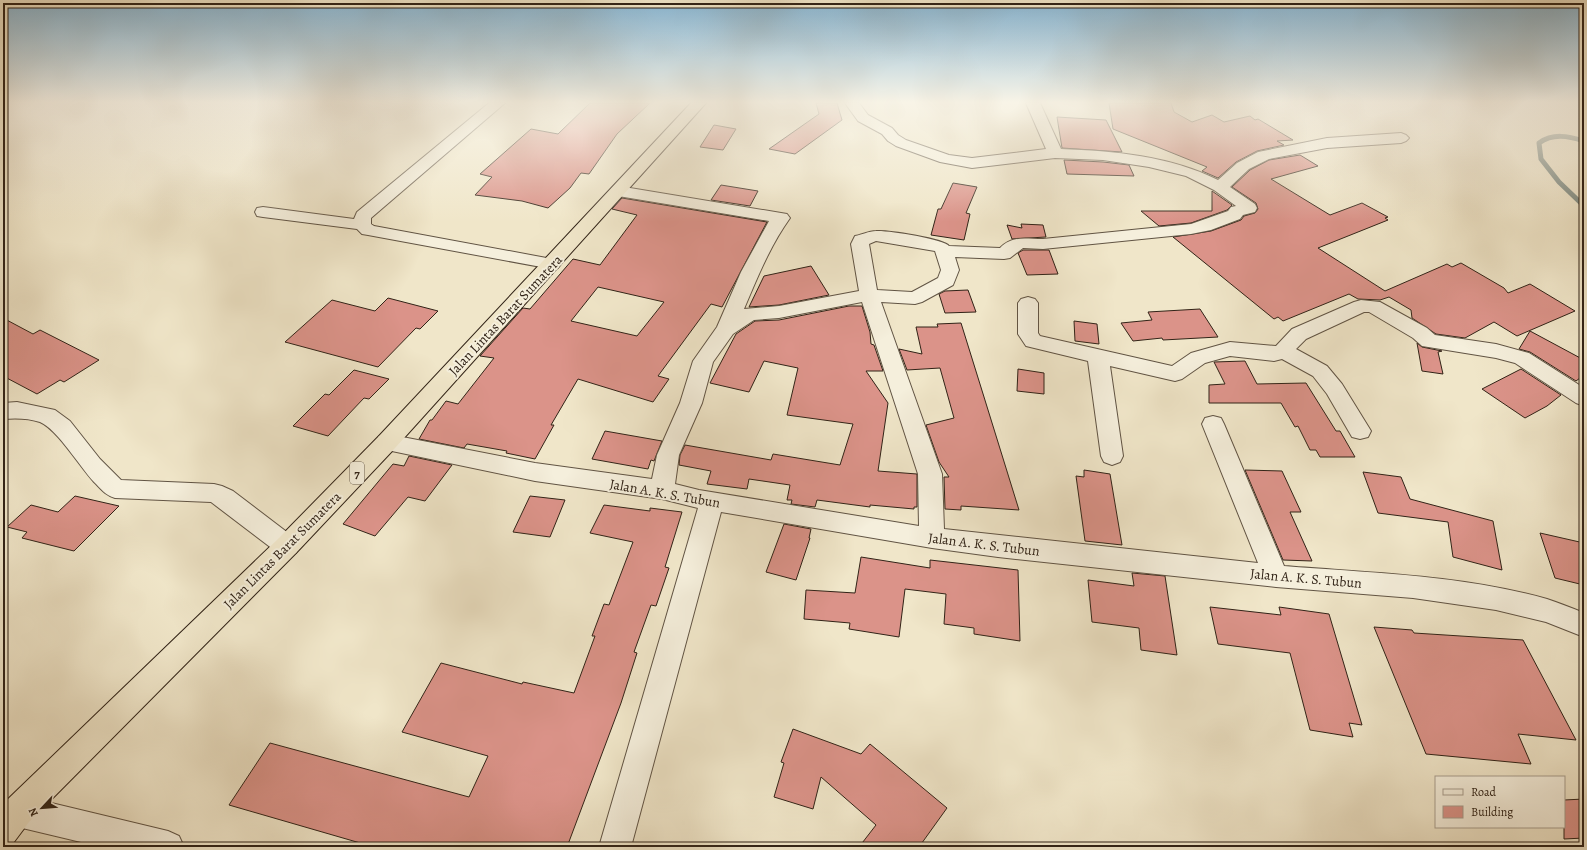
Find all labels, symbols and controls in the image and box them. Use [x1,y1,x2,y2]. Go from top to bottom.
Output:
street label: Jalan Lintas Barat Sumatera [444,250,567,380]
road number: 7 [350,462,364,484]
street label: Jalan A. K. S. Tubun [608,474,722,513]
street label: Jalan Lintas Barat Sumatera [219,487,346,613]
street label: Jalan A. K. S. Tubun [927,528,1041,561]
street label: Jalan A. K. S. Tubun [1249,564,1363,593]
legend [1435,776,1565,828]
text: Road [1471,784,1497,800]
north arrow [22,788,62,828]
text: Building [1471,804,1513,820]
text: N [25,805,42,819]

